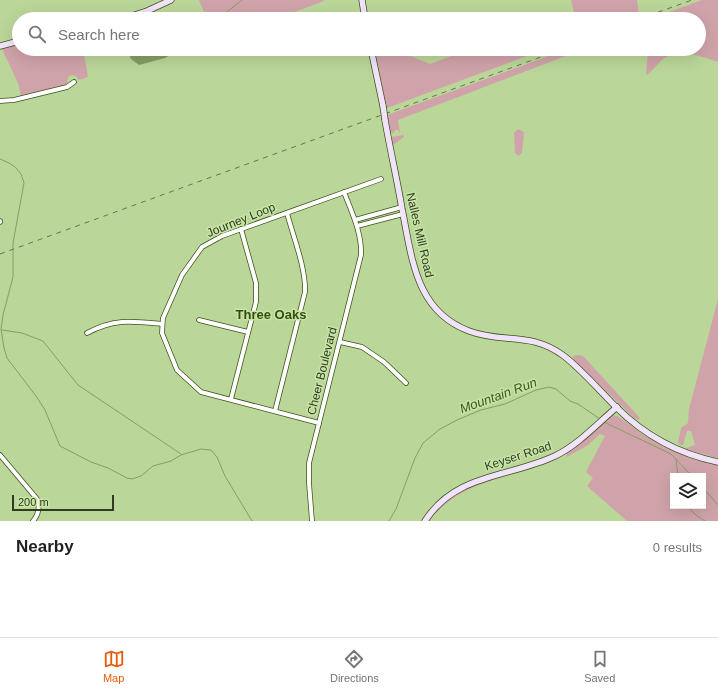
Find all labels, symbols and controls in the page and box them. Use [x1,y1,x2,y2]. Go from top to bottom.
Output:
search box [12,12,706,56]
icon: search [26,23,48,45]
text: Search here [58,26,140,43]
street label: Nalles Mill Road [403,191,437,279]
street label: Journey Loop [205,200,278,240]
district label: Three Oaks [236,307,306,322]
street label: Cheer Boulevard [304,326,340,416]
water label: Mountain Run [458,375,539,416]
street label: Keyser Road [483,439,553,473]
map controls [670,473,706,509]
button: layers [670,473,706,509]
scale bar [12,493,114,512]
text: 200 m [18,496,49,508]
text: Nearby [16,537,74,556]
text: 0 results [653,540,702,555]
tab: Map [103,648,125,684]
tab: Directions [330,648,379,684]
tab: Saved [584,648,615,684]

